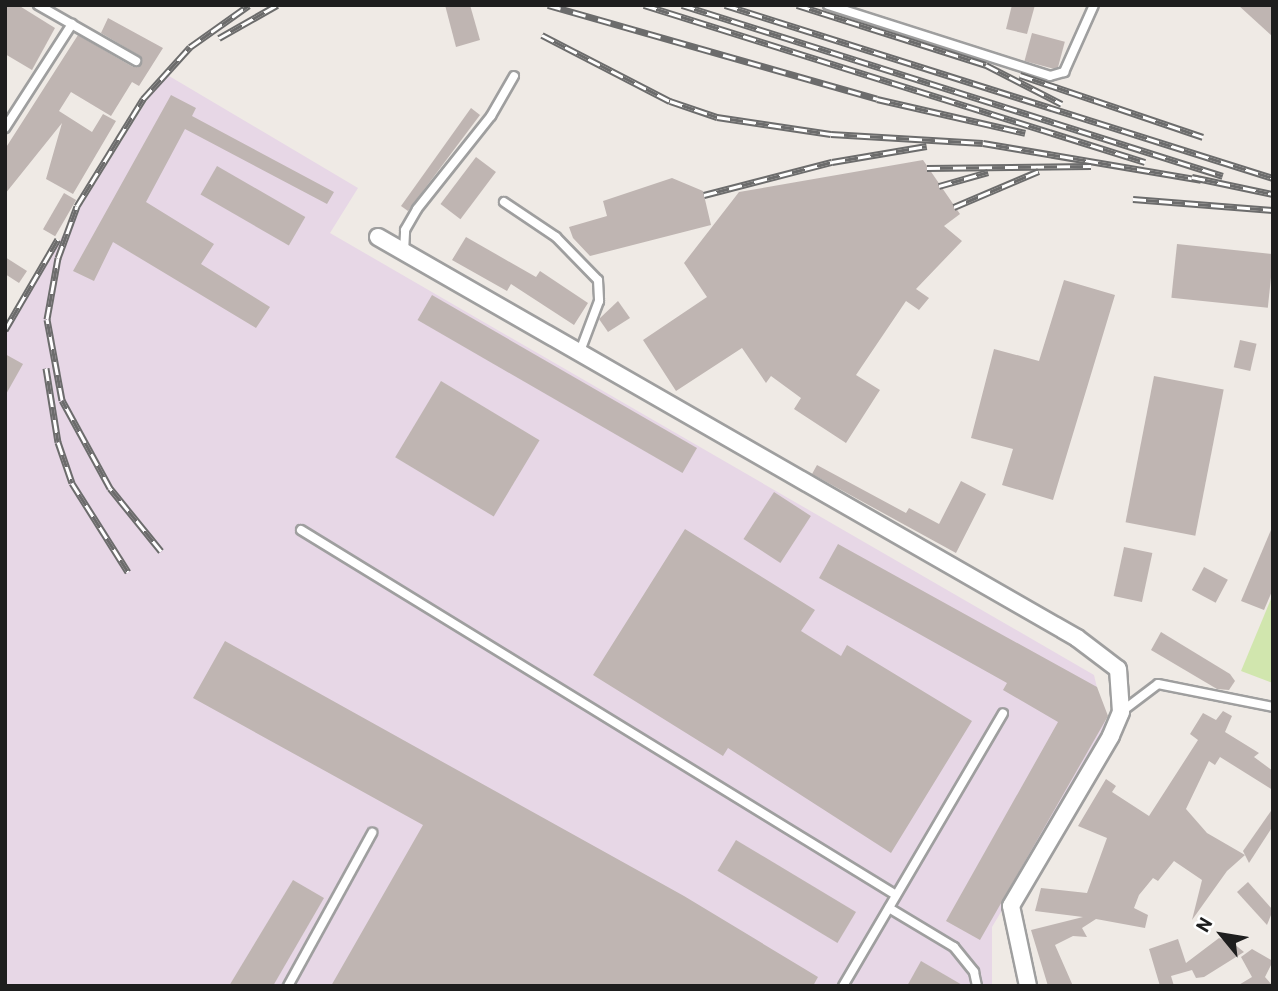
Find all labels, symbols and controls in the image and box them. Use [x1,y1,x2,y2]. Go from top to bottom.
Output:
north arrow [1187,900,1257,970]
text: N [1190,913,1216,935]

